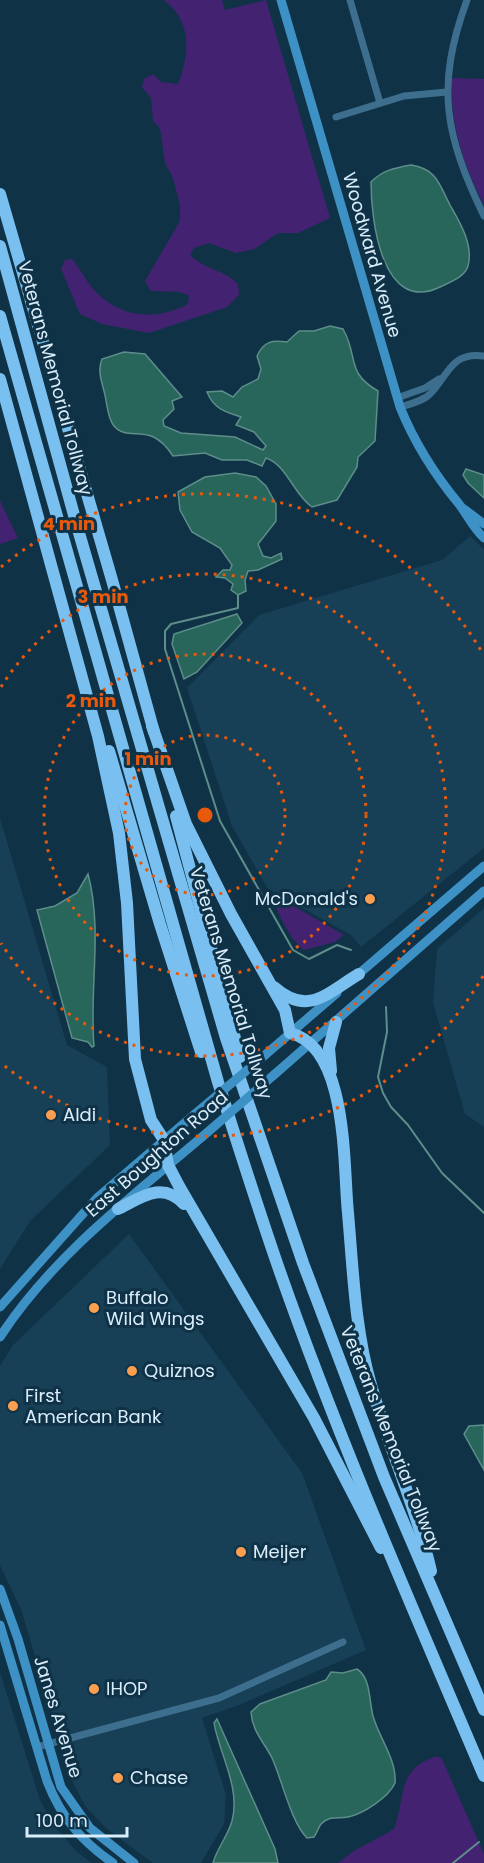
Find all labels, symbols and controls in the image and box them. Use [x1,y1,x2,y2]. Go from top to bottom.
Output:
street label: Woodward Avenue [337,169,408,340]
street label: Veterans Memorial Tollway [12,258,99,498]
text: 4 min [43,511,95,536]
text: 3 min [77,584,129,609]
text: 2 min [66,688,116,713]
text: 1 min [124,746,172,771]
centre of rings [195,805,215,825]
street label: Veterans Memorial Tollway [184,863,279,1102]
place label: McDonald's [255,886,358,911]
marker: McDonald's [363,892,377,906]
street label: East Boughton Road [80,1085,233,1222]
place label: Aldi [63,1102,96,1127]
marker: Aldi [44,1108,58,1122]
place label: Buffalo Wild Wings [106,1285,204,1331]
marker: Buffalo Wild Wings [87,1301,101,1315]
street label: Veterans Memorial Tollway [335,1322,448,1556]
place label: Quiznos [144,1358,215,1383]
marker: Quiznos [125,1364,139,1378]
place label: First American Bank [25,1383,162,1429]
marker: First American Bank [6,1399,20,1413]
place label: Meijer [253,1539,307,1564]
marker: Meijer [234,1545,248,1559]
street label: Janes Avenue [28,1653,89,1781]
place label: IHOP [106,1676,147,1701]
marker: IHOP [87,1682,101,1696]
place label: Chase [130,1765,188,1790]
marker: Chase [111,1771,125,1785]
scale bar [27,1800,128,1838]
text: 100 m [36,1808,88,1833]

